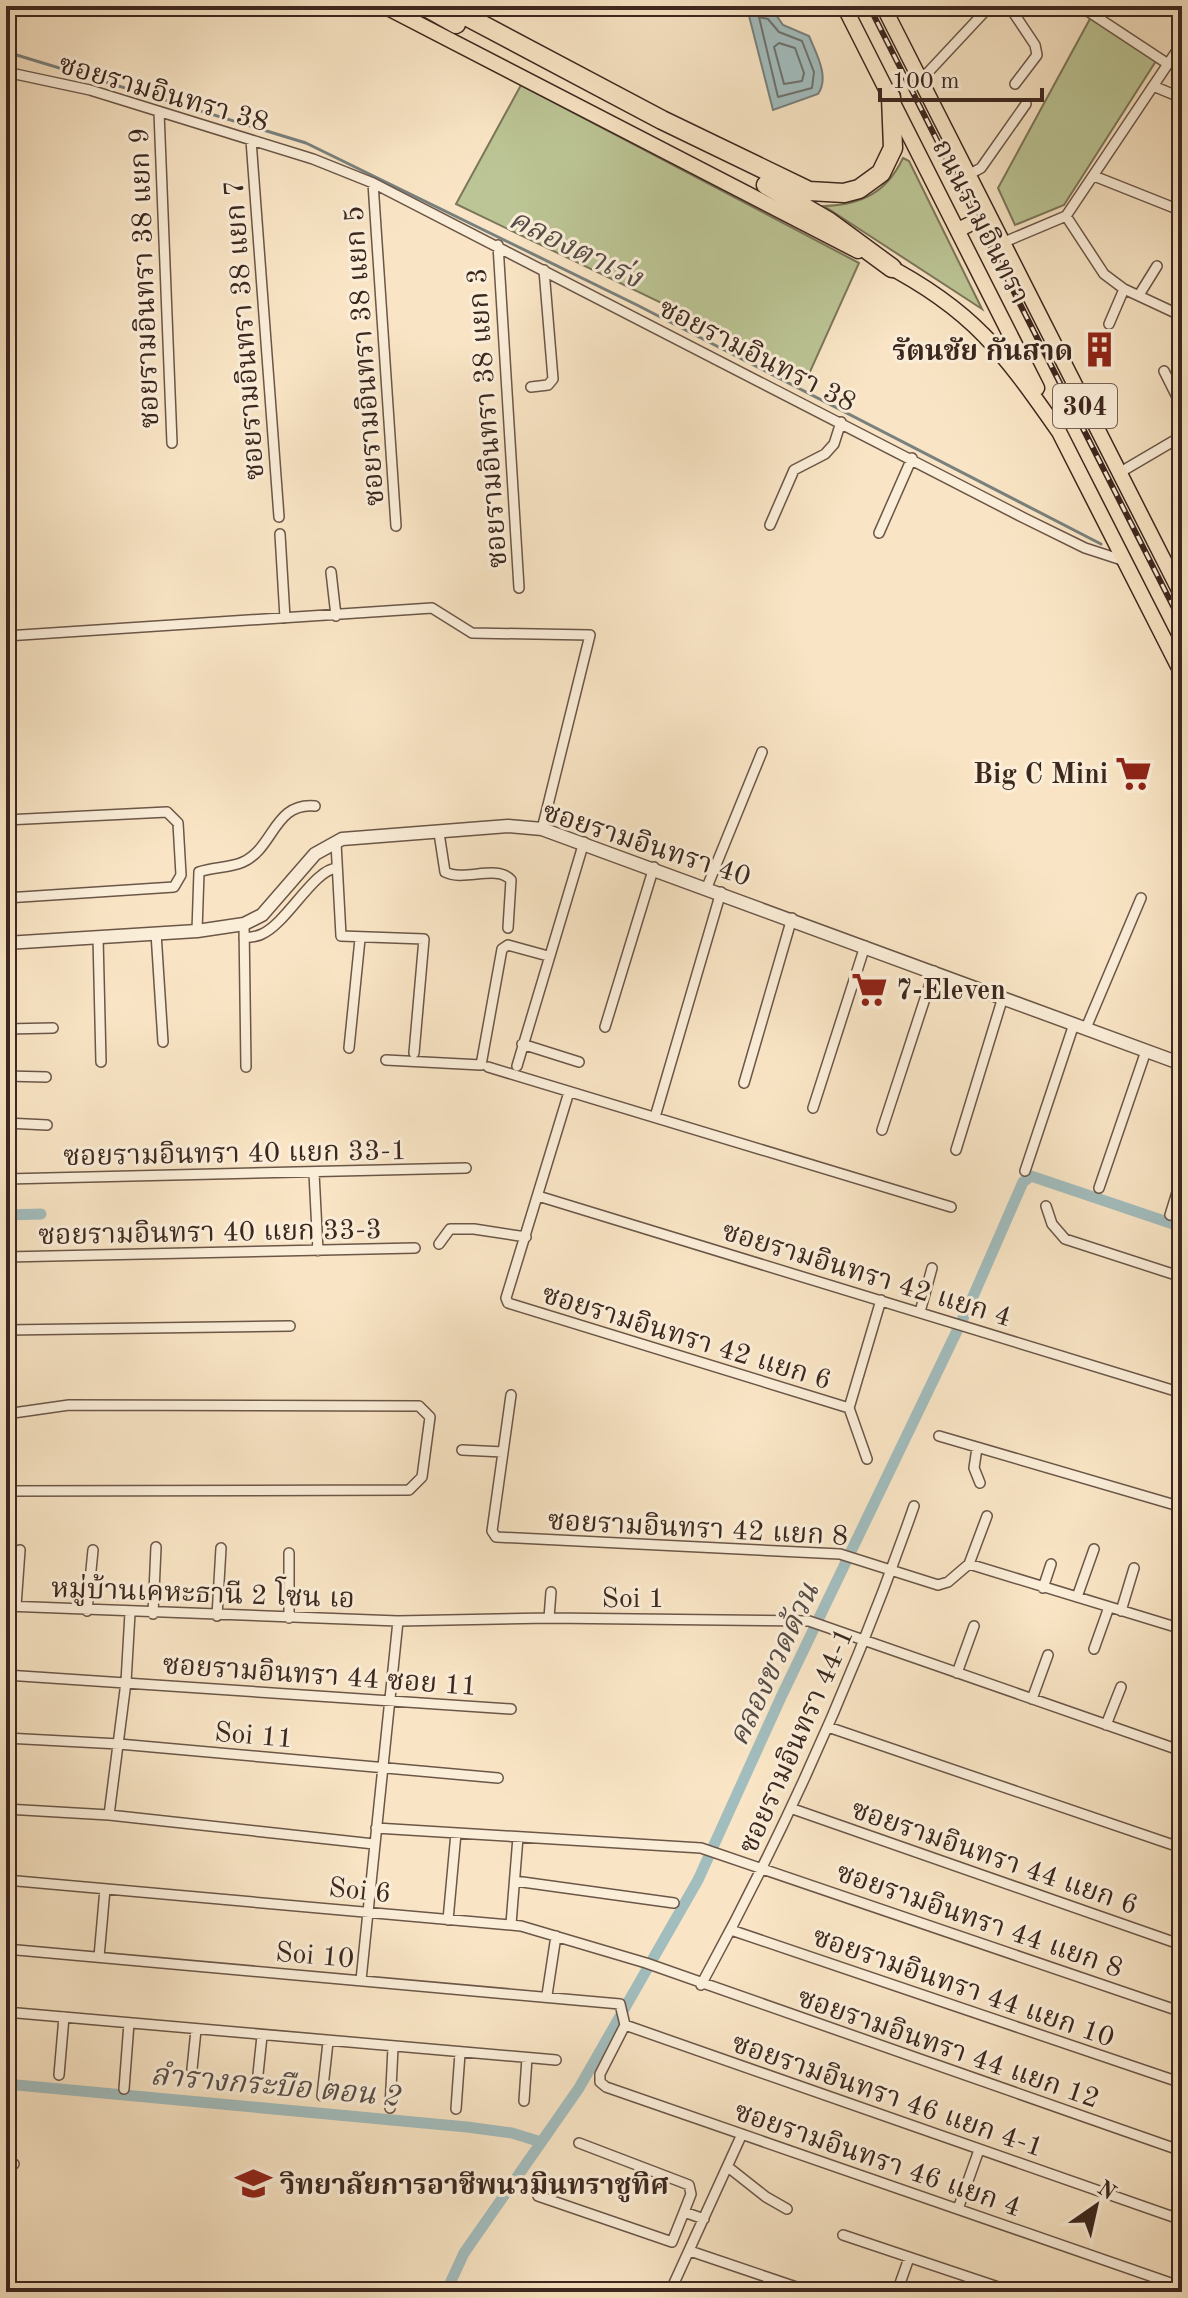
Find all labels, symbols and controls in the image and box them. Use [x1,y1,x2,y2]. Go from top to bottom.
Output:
street label: ซอยรามอินทรา 38 [55,49,272,138]
scale bar [880,52,1042,102]
text: 100 m [892,70,960,94]
street label: ซอยรามอินทรา 38 แยก 9 [124,127,165,429]
street label: ถนนรามอินทรา [926,134,1036,309]
street label: ซอยรามอินทรา 38 แยก 7 [219,179,270,481]
water label: คลองตาเร่ง [504,202,648,295]
street label: ซอยรามอินทรา 38 แยก 5 [339,205,390,507]
street label: ซอยรามอินทรา 38 แยก 3 [462,267,513,569]
street label: ซอยรามอินทรา 38 [654,292,861,418]
building icon: รัตนชัย กันสาด [1080,331,1118,369]
place label: รัตนชัย กันสาด [892,337,1073,367]
road number: 304 [1053,384,1117,428]
supermarket icon: Big C Mini [1115,754,1153,792]
place label: Big C Mini [973,762,1108,790]
street label: ซอยรามอินทรา 40 [539,796,755,893]
supermarket icon: 7-Eleven [851,970,889,1008]
place label: 7-Eleven [896,978,1006,1006]
street label: ซอยรามอินทรา 40 แยก 33-1 [63,1135,407,1172]
street label: ซอยรามอินทรา 40 แยก 33-3 [38,1214,382,1251]
street label: ซอยรามอินทรา 42 แยก 4 [718,1216,1015,1333]
street label: ซอยรามอินทรา 42 แยก 6 [538,1279,835,1396]
street label: ซอยรามอินทรา 42 แยก 8 [547,1505,849,1552]
street label: หมู่บ้านเคหะธานี 2 โซน เอ [50,1568,356,1616]
water label: คลองขวดด้วน [721,1578,826,1751]
street label: Soi 1 [602,1586,664,1614]
street label: ซอยรามอินทรา 44-1 [733,1623,860,1858]
street label: ซอยรามอินทรา 44 ซอย 11 [162,1649,478,1702]
street label: Soi 11 [213,1720,294,1754]
street label: ซอยรามอินทรา 44 แยก 6 [847,1794,1142,1921]
street label: ซอยรามอินทรา 44 แยก 8 [832,1857,1127,1984]
street label: Soi 6 [327,1875,392,1909]
street label: ซอยรามอินทรา 44 แยก 10 [808,1921,1119,2054]
street label: Soi 10 [274,1940,355,1974]
street label: ซอยรามอินทรา 44 แยก 12 [793,1982,1104,2115]
street label: ซอยรามอินทรา 46 แยก 4-1 [728,2025,1048,2163]
water label: ลำรางกระบือ ตอน 2 [149,2059,403,2113]
street label: ซอยรามอินทรา 46 แยก 4 [730,2093,1026,2223]
school or university icon: วิทยาลัยการอาชีพนวมินทราชูทิศ [235,2165,273,2203]
north arrow [1056,2166,1136,2246]
place label: วิทยาลัยการอาชีพนวมินทราชูทิศ [280,2170,669,2203]
text: N [1093,2177,1119,2205]

